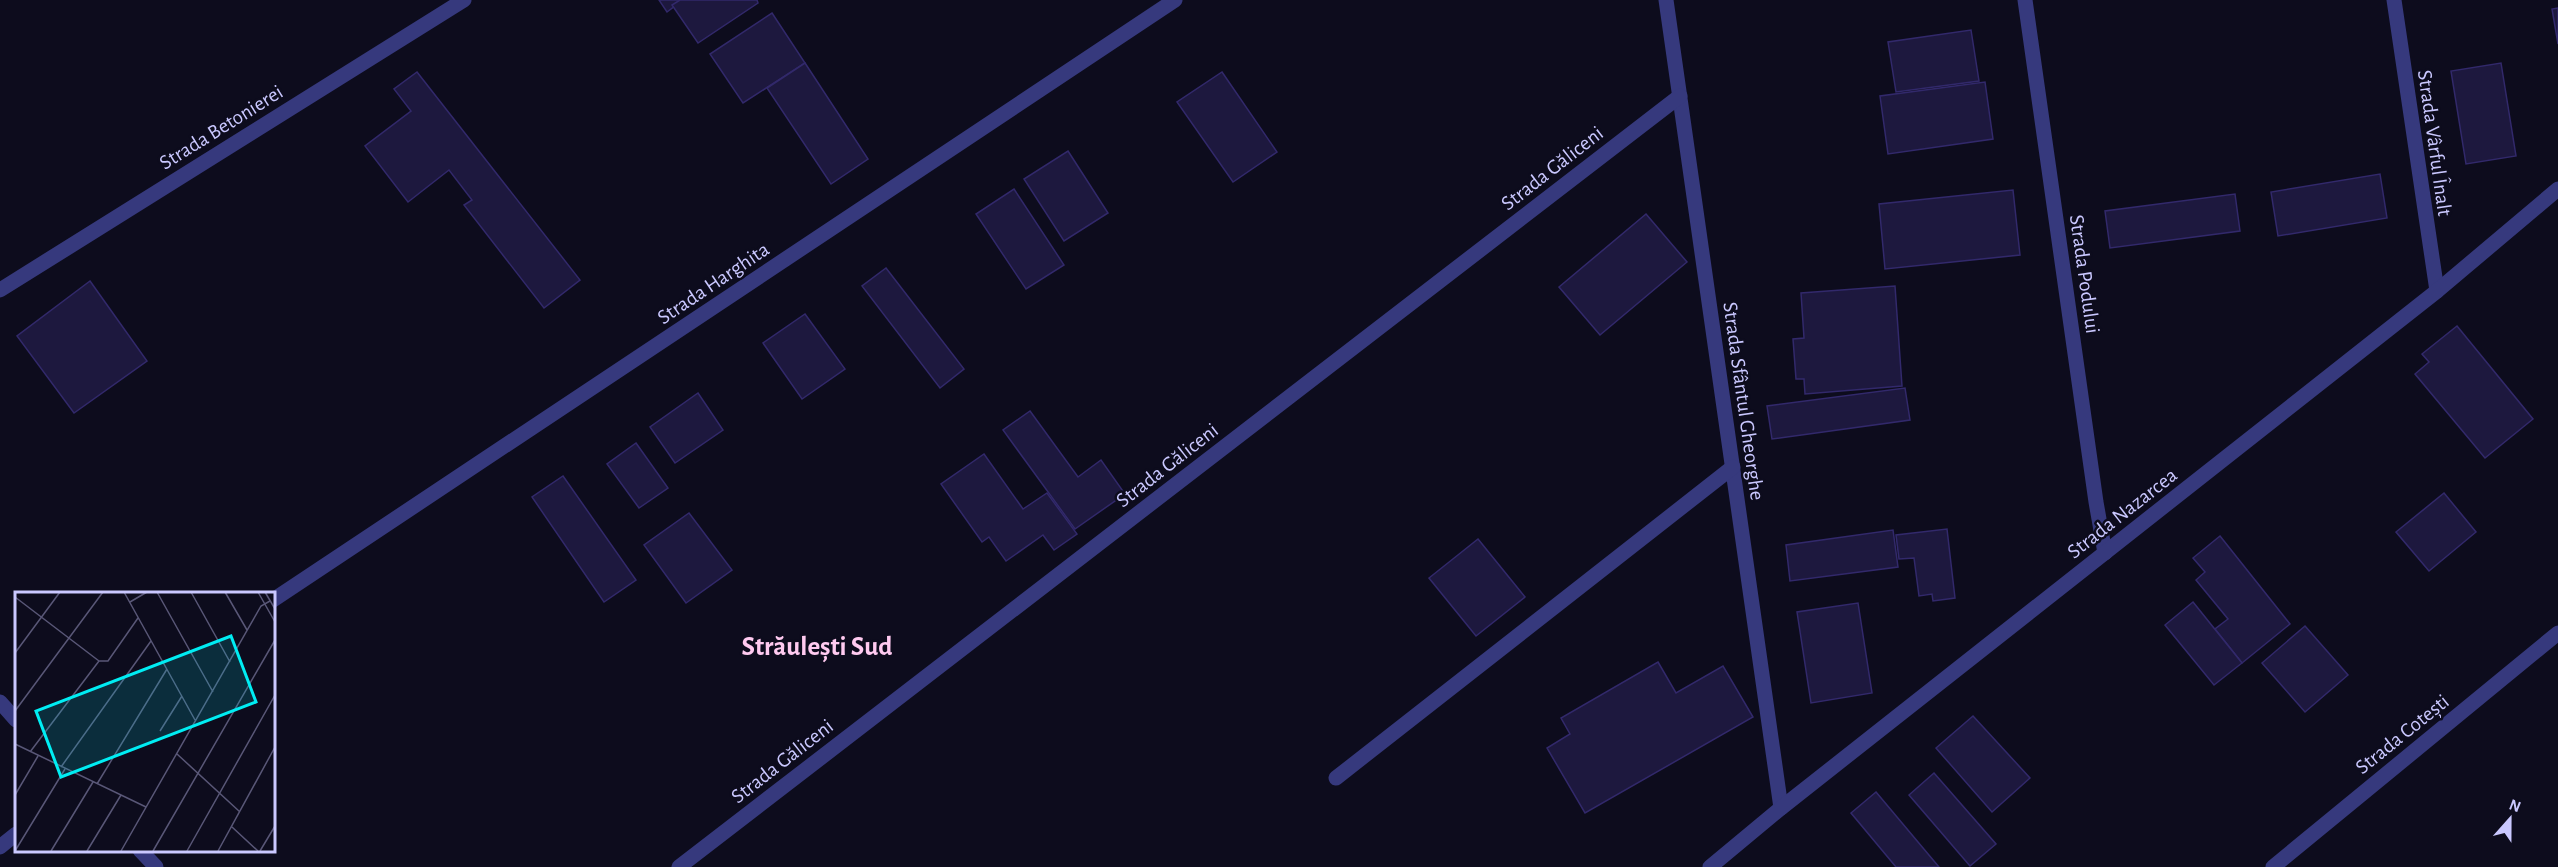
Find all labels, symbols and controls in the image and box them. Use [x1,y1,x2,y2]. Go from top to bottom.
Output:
street label: Strada Vârful Înalt [2414,68,2457,218]
street label: Strada Betonierei [156,81,287,174]
street label: Strada Găliceni [1497,122,1607,215]
street label: Strada Podului [2066,213,2103,335]
street label: Strada Harghita [654,238,773,328]
street label: Strada Sfântul Gheorghe [1719,301,1768,502]
street label: Strada Găliceni [1112,419,1222,512]
street label: Strada Nazarcea [2063,464,2181,563]
inset map [15,592,274,852]
district label: Străulești Sud [742,633,892,663]
street label: Strada Cotești [2352,691,2454,780]
street label: Strada Găliceni [727,715,837,808]
north arrow [2480,789,2540,849]
text: N [2507,796,2523,815]

